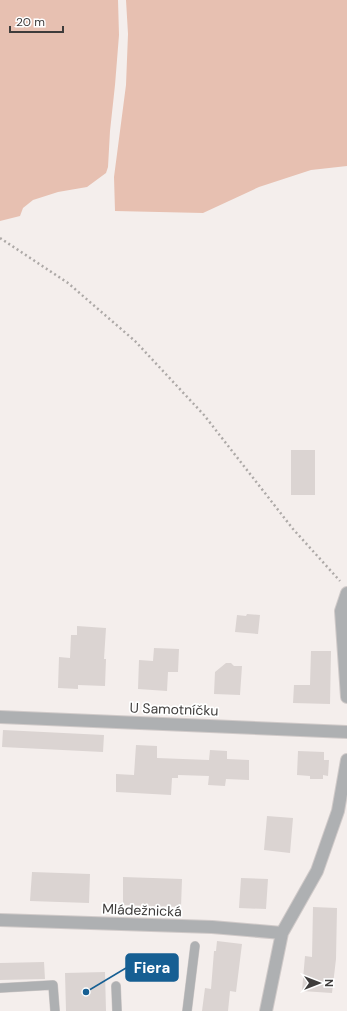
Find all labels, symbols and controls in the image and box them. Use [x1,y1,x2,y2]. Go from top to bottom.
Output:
scale bar [10,8,63,34]
text: 20 m [16,14,45,30]
street label: U Samotníčku [129,698,219,720]
street label: Mládežnická [102,900,182,920]
callout: Fiera [126,954,178,981]
text: Fiera [134,958,170,978]
north arrow [299,963,339,1003]
text: N [322,979,336,987]

